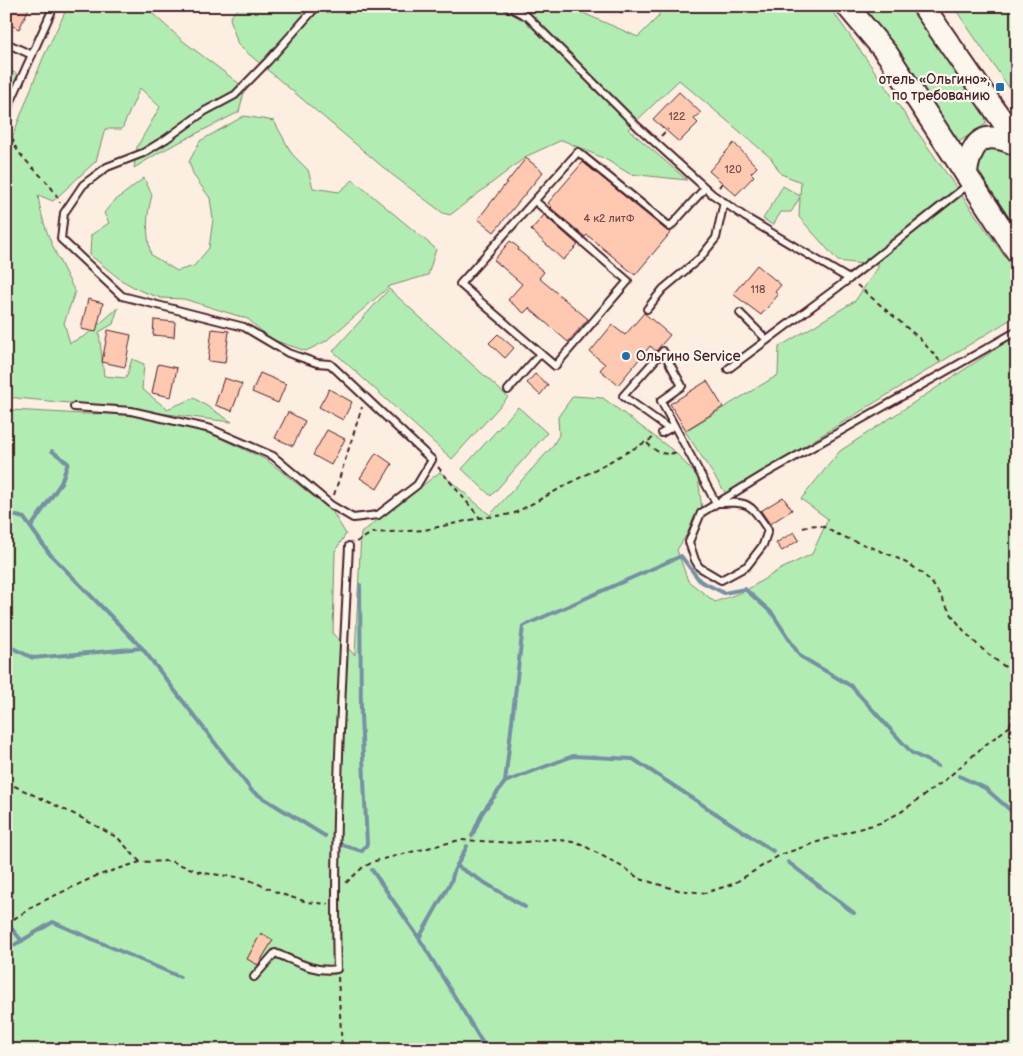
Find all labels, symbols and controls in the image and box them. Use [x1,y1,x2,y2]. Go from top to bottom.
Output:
place label: отель «Ольгино», по требованию [879,71,991,104]
marker: отель «Ольгино», по требованию [994,81,1006,93]
house number: 122 [668,110,686,123]
house number: 120 [724,163,742,176]
house number: 4 к2 литФ [583,212,635,225]
house number: 118 [751,283,765,296]
place label: Ольгино Service [636,348,741,365]
marker: Ольгино Service [620,350,632,362]

